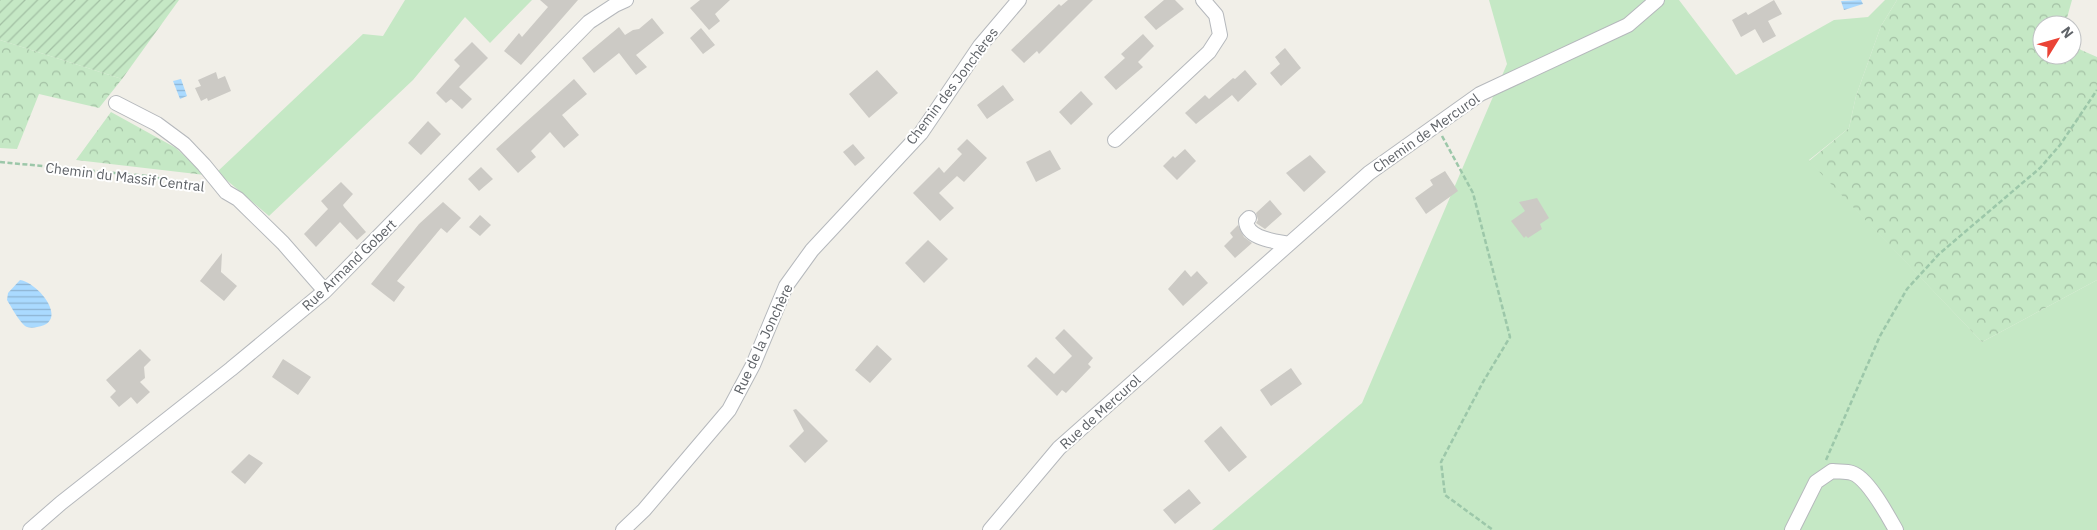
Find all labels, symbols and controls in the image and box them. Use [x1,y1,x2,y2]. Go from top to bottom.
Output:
north arrow [2032,15,2082,65]
text: N [2057,23,2078,42]
street label: Chemin des Jonchères [902,24,1002,148]
street label: Chemin de Mercurol [1369,89,1483,177]
street label: Chemin du Massif Central [44,158,206,196]
street label: Rue Armand Gobert [298,215,400,315]
street label: Rue de la Jonchère [729,281,797,397]
street label: Rue de Mercurol [1056,371,1144,453]

